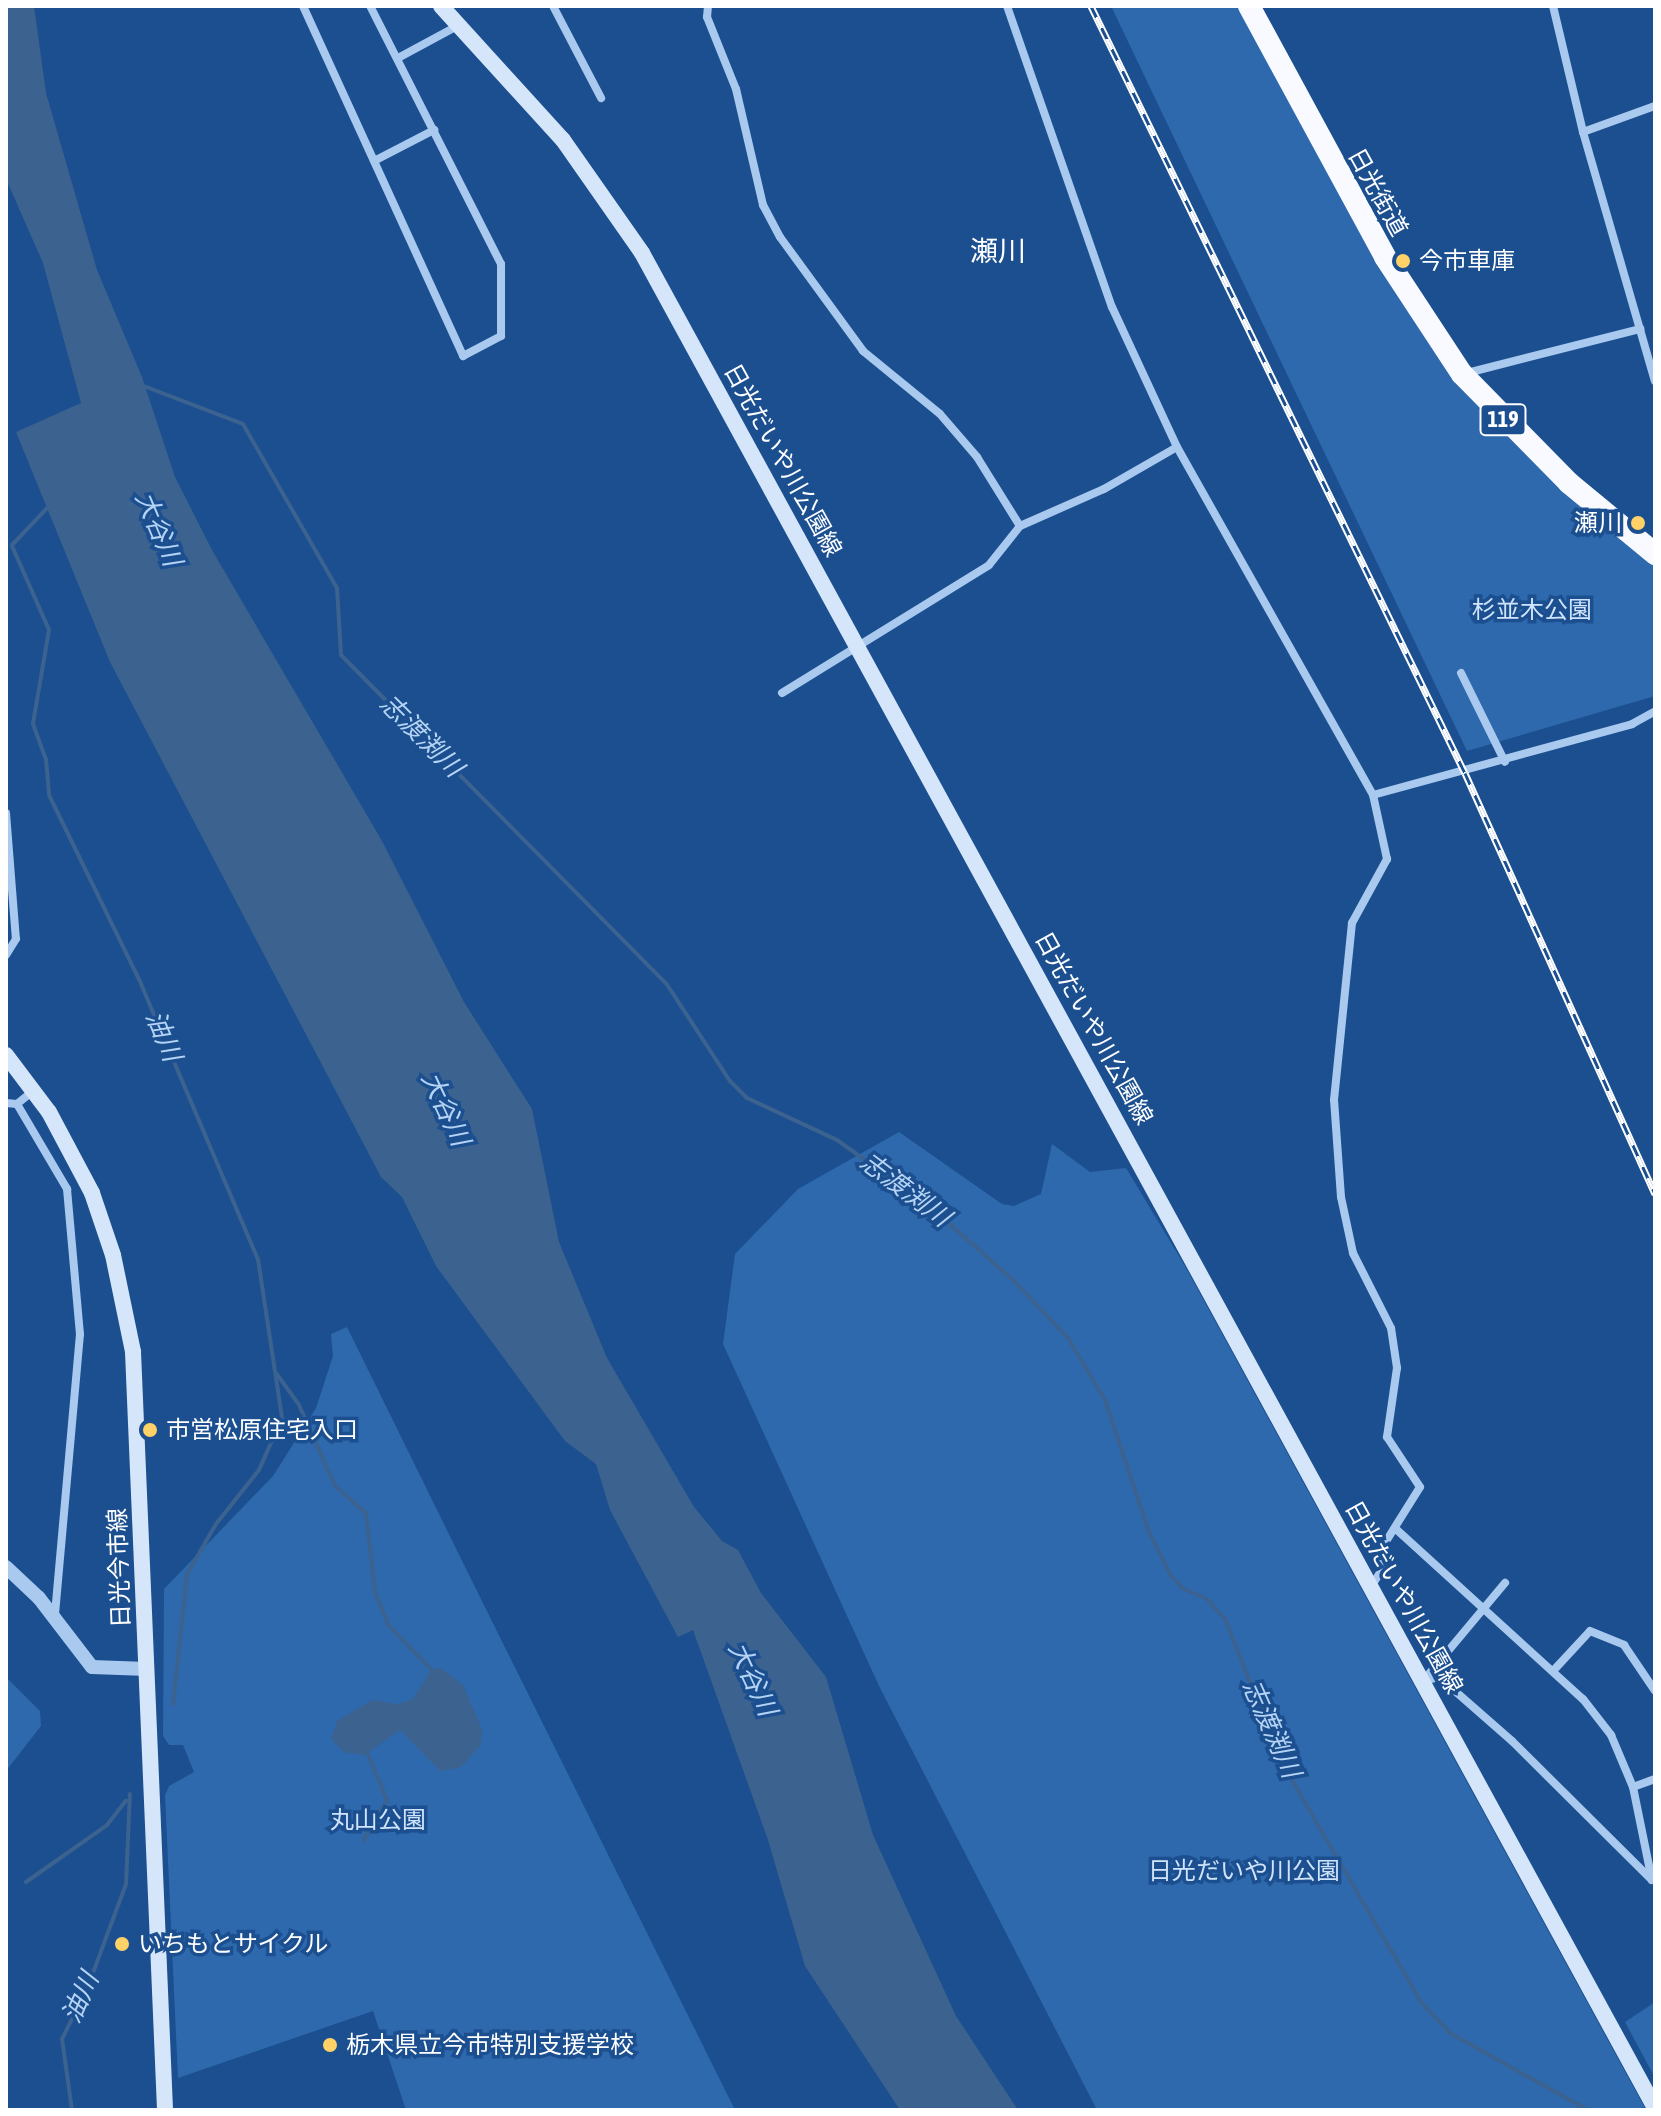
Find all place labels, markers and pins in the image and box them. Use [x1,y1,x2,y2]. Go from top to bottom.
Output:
place label: 今市車庫 [1419,247,1515,275]
marker: 今市車庫 [1394,252,1412,270]
place label: 瀬川 [1574,509,1622,537]
marker: 瀬川 [1629,514,1647,532]
place label: 市営松原住宅入口 [166,1416,358,1444]
marker: 市営松原住宅入口 [141,1421,159,1439]
place label: いちもとサイクル [138,1930,330,1958]
marker: いちもとサイクル [113,1935,131,1953]
place label: 栃木県立今市特別支援学校 [346,2031,634,2059]
marker: 栃木県立今市特別支援学校 [321,2036,339,2054]

